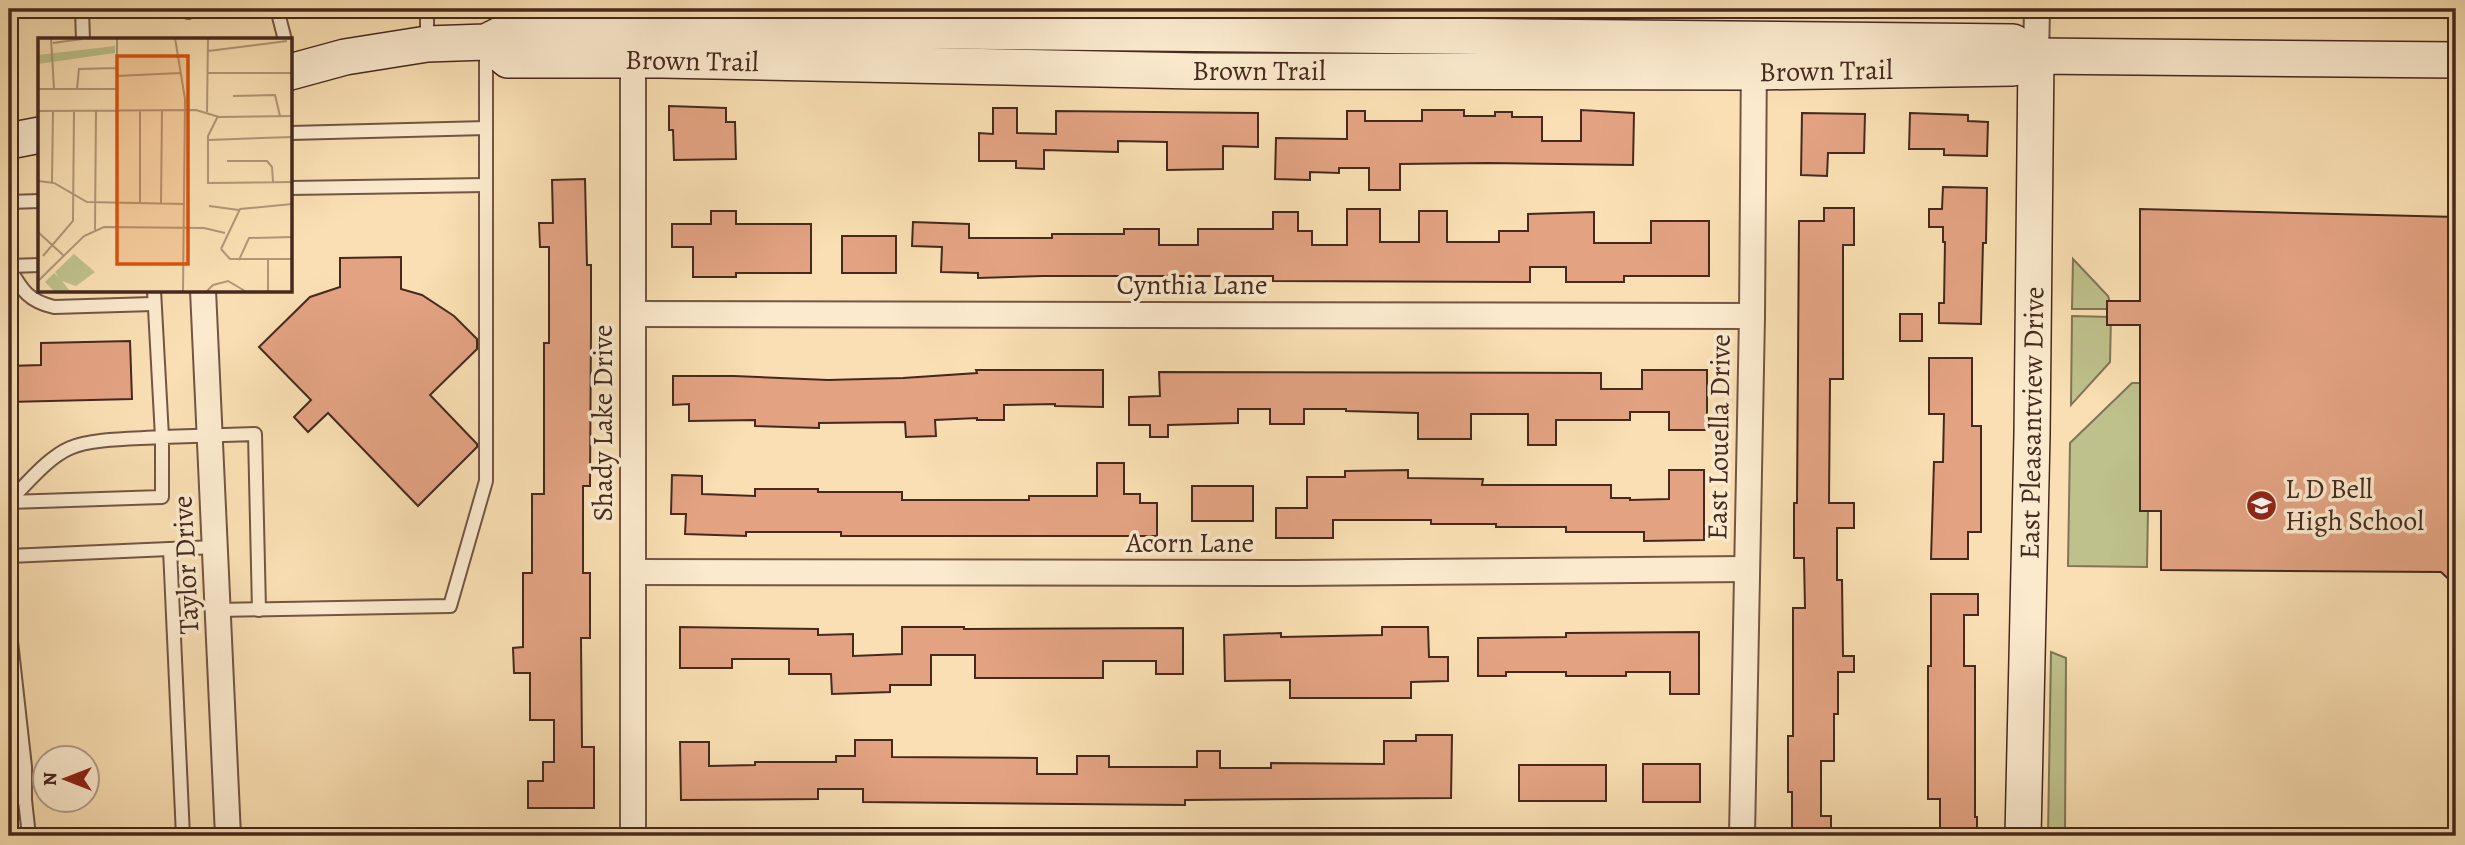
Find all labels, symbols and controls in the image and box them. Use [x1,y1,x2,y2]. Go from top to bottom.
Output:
inset map [38,38,292,292]
street label: Brown Trail [625,41,759,81]
street label: Brown Trail [1759,51,1893,91]
street label: Brown Trail [1192,52,1326,90]
street label: Cynthia Lane [1117,266,1267,304]
street label: East Pleasantview Drive [2011,286,2053,560]
street label: Shady Lake Drive [584,324,622,522]
street label: East Louella Drive [1698,334,1740,540]
place label: L D Bell High School [2285,470,2424,540]
school or university icon: L D Bell High School [2245,488,2279,522]
street label: Taylor Drive [163,495,209,635]
street label: Acorn Lane [1125,524,1254,562]
north arrow [32,744,102,814]
text: N [37,772,63,786]

